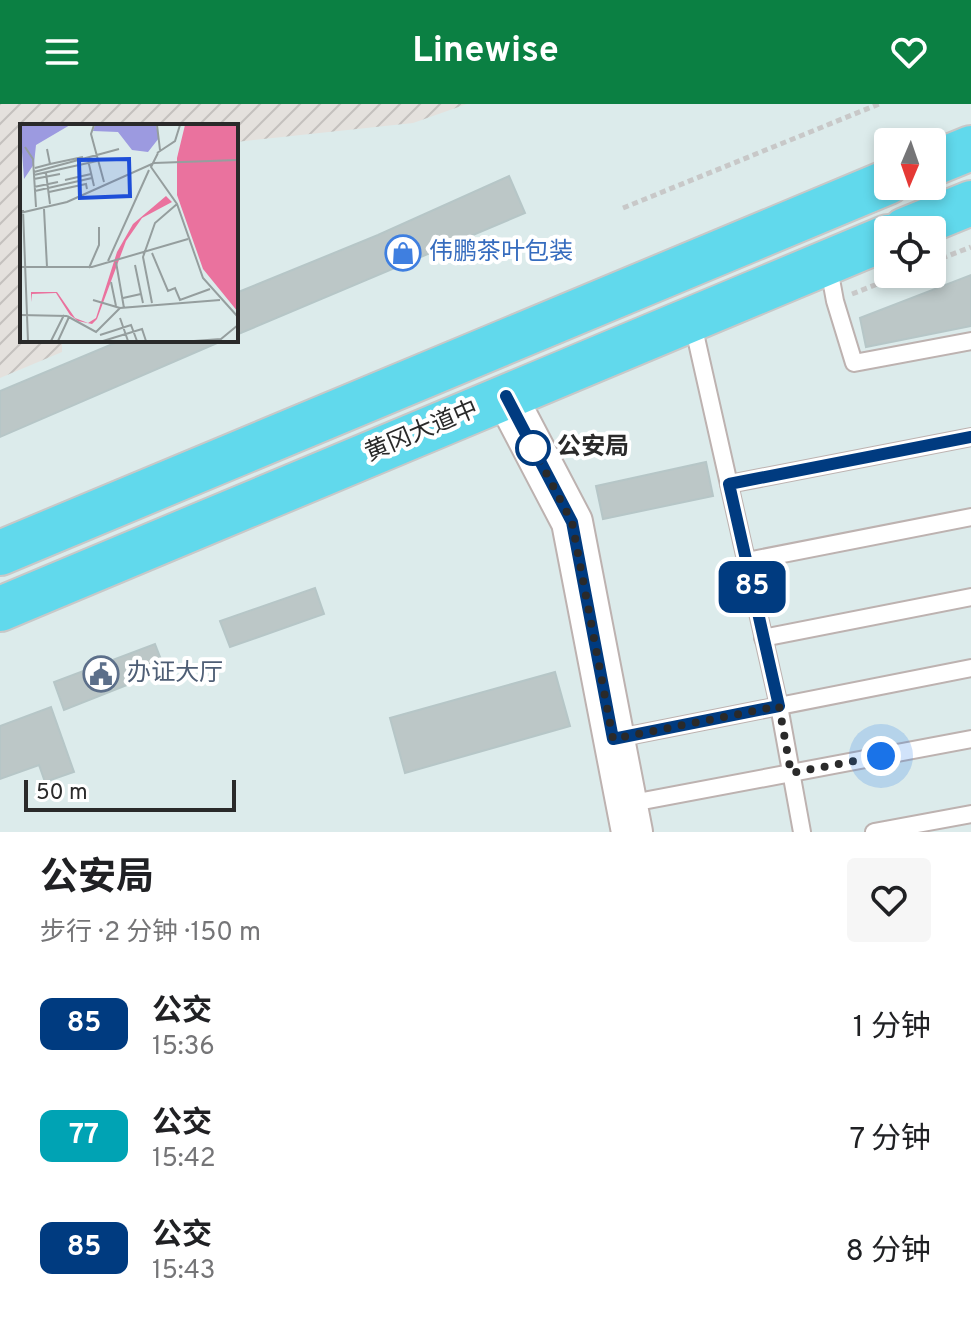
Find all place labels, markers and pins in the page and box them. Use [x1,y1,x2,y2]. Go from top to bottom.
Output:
shop icon: 伟鹏茶叶包装 [384,234,422,272]
place label: 伟鹏茶叶包装 [429,238,573,268]
marker: 公安局 [516,431,550,465]
place label: 公安局 [557,433,629,463]
public building icon: 办证大厅 [82,655,120,693]
place label: 办证大厅 [127,659,223,689]

